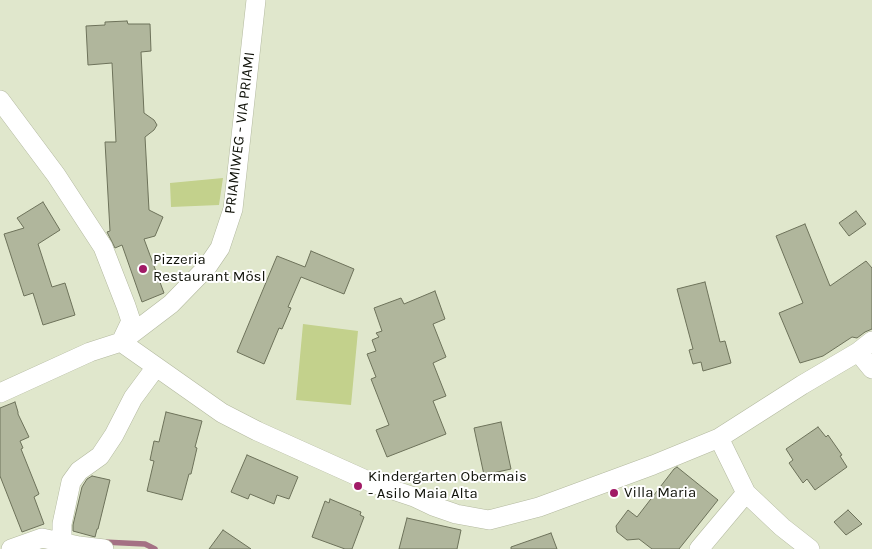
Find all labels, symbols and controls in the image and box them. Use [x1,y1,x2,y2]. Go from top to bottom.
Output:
street label: PRIAMIWEG - VIA PRIAMI [221,51,259,215]
place label: Pizzeria Restaurant Mösl [153,251,266,286]
marker: Pizzeria Restaurant Mösl [137,263,149,275]
place label: Kindergarten Obermais - Asilo Maia Alta [368,468,527,503]
marker: Kindergarten Obermais - Asilo Maia Alta [352,480,364,492]
place label: Villa Maria [624,484,696,502]
marker: Villa Maria [608,487,620,499]

